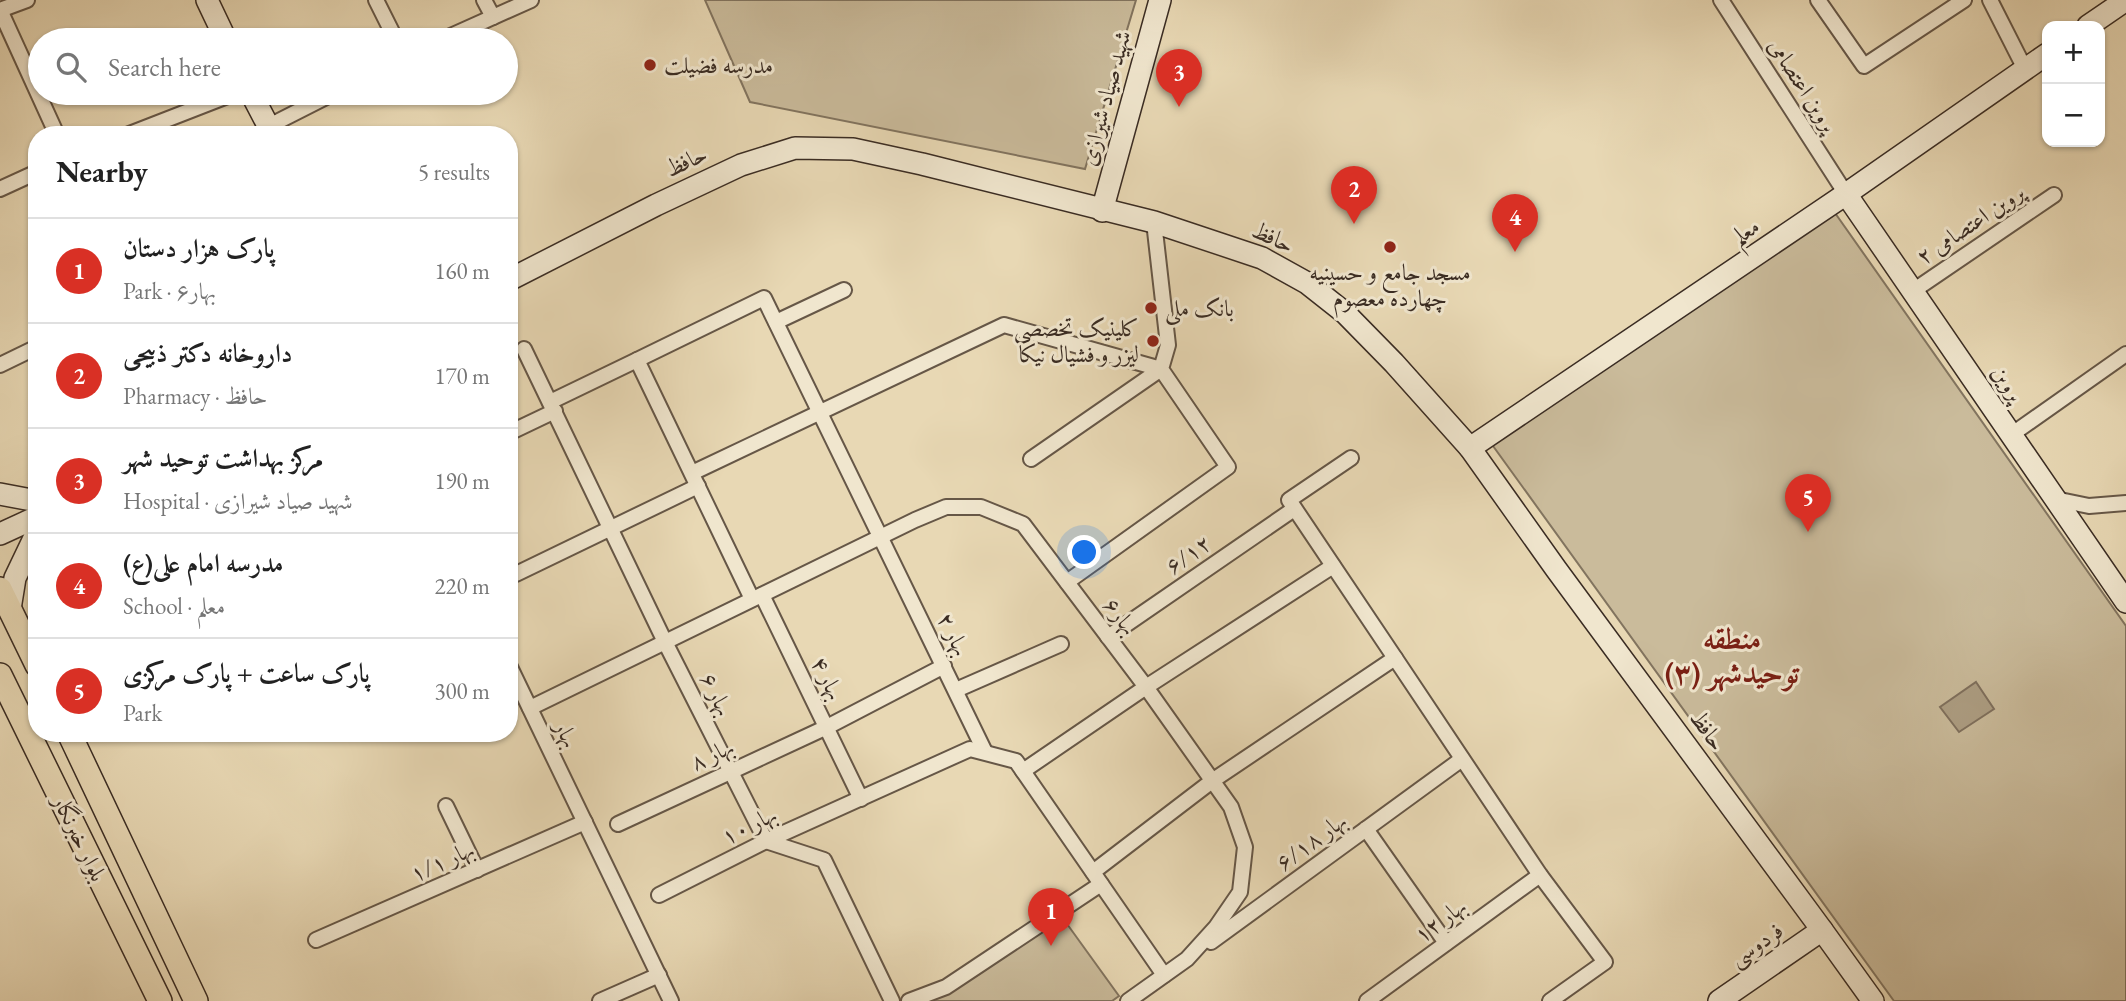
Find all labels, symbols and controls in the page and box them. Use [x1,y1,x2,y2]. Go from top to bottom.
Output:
map controls [2042,21,2105,147]
button: + [2042,21,2105,84]
street label: شهید صیاد شیرازی [1073,27,1137,169]
search box [28,28,518,105]
street label: پروین اعتصامی [1762,32,1846,139]
icon: search [52,48,90,86]
pin: 3 [1156,49,1202,107]
text: Search here [108,50,221,84]
place label: مدرسه فضیلت [664,50,773,80]
marker: مدرسه فضیلت [642,57,658,73]
button: − [2042,84,2105,147]
street label: حافظ [660,138,712,184]
text: Nearby [56,152,148,191]
text: 5 results [418,157,490,187]
pin: 2 [1331,166,1377,224]
street label: پروین اعتصامی ۲ [1910,176,2031,271]
pin: 4 [1492,194,1538,252]
street label: معلم [1725,211,1770,258]
street label: حافظ [1247,214,1299,260]
text: پارک هزار دستان [123,231,274,265]
marker: مسجد جامع و حسینیه چهارده معصوم [1382,239,1398,255]
text: 1 [73,256,85,286]
text: 160 m [434,256,490,286]
place label: مسجد جامع و حسینیه چهارده معصوم [1309,257,1471,318]
text: Park · بهار۶ [123,276,216,306]
place label: بانک ملی [1165,293,1234,326]
marker: بانک ملی [1143,300,1159,316]
place label: کلینیک تخصصی لیزر و فشیال نیکا [1014,313,1139,369]
marker: کلینیک تخصصی لیزر و فشیال نیکا [1145,333,1161,349]
text: داروخانه دکتر ذبیحی [123,336,293,370]
street label: پروین [1985,359,2032,409]
text: 2 [73,361,85,391]
text: 170 m [434,361,490,391]
text: Pharmacy · حافظ [123,381,268,411]
text: مرکز بهداشت توحید شهر [123,441,323,475]
text: 3 [73,466,85,496]
text: 190 m [434,466,490,496]
pin: 5 [1785,474,1831,532]
text: Hospital · شهید صیاد شیرازی [123,486,353,516]
street label: ۶/۱۲ [1159,528,1217,580]
your location [1067,535,1101,569]
text: مدرسه امام علی(ع) [123,546,283,580]
text: 4 [73,571,85,601]
text: 220 m [434,571,490,601]
text: School · معلم [123,591,225,621]
street label: بهار۶ [1097,591,1145,641]
street label: بهار ۲ [931,607,977,661]
district label: منطقه توحیدشهر (۳) [1665,619,1801,692]
street label: بهار ۴ [805,651,851,705]
text: پارک ساعت + پارک مرکزی [123,656,370,690]
street label: بهار ۶ [694,667,740,721]
text: 5 [73,676,85,706]
text: 300 m [434,676,490,706]
text: Park [123,698,162,728]
street label: حافظ [1683,704,1733,756]
street label: بهار [547,714,586,753]
street label: بهار ۸ [685,731,739,777]
street label: بلوار خبرنگار [45,788,114,886]
street label: بهار ۱۰ [716,799,782,851]
street label: بهار ۶/۱۸ [1269,805,1353,877]
street label: بهار ۱/۱ [405,834,479,888]
pin: 1 [1028,888,1074,946]
street label: بهار ۱۲ [1408,891,1472,949]
street label: فردوسی [1723,915,1790,975]

